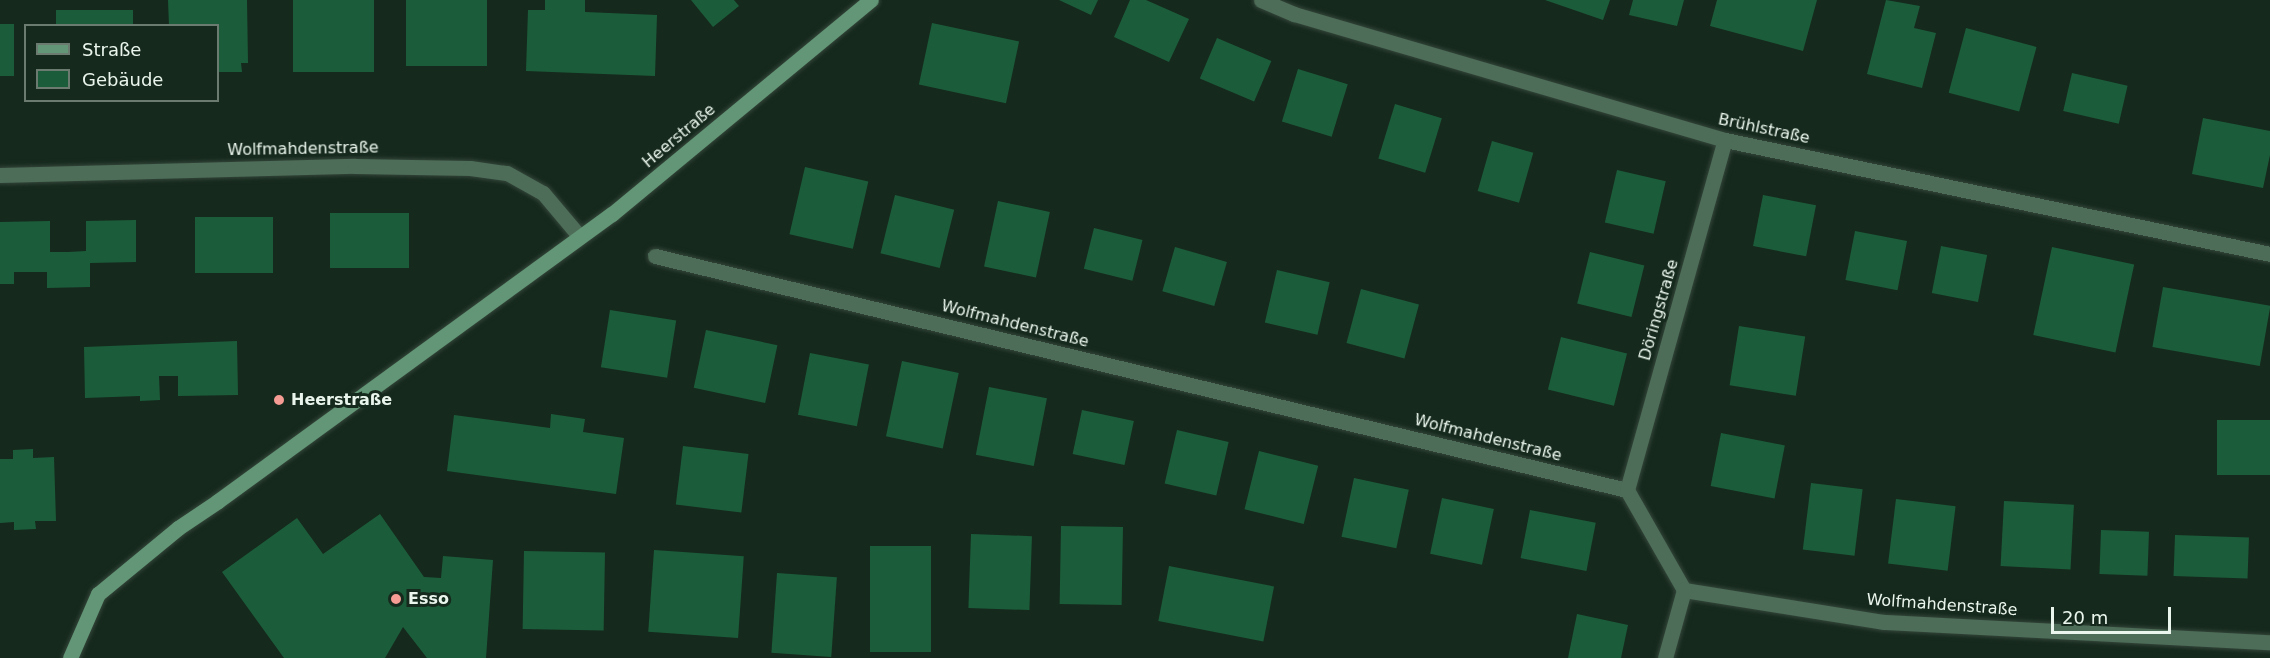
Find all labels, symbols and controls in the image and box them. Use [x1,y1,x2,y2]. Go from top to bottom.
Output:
legend [24,24,219,102]
text: Straße [82,39,141,60]
text: Gebäude [82,69,163,90]
street label: Heerstraße [639,100,719,172]
street label: Brühlstraße [1716,110,1812,148]
street label: Wolfmahdenstraße [227,138,379,160]
street label: Döringstraße [1635,257,1683,363]
street label: Wolfmahdenstraße [939,296,1091,352]
place label: Heerstraße [291,390,392,410]
marker: Heerstraße [272,393,286,407]
street label: Wolfmahdenstraße [1412,410,1564,466]
place label: Esso [408,589,449,609]
street label: Wolfmahdenstraße [1866,590,2018,620]
marker: Esso [389,592,403,606]
scale bar [2054,595,2174,633]
text: 20 m [2062,607,2108,628]

